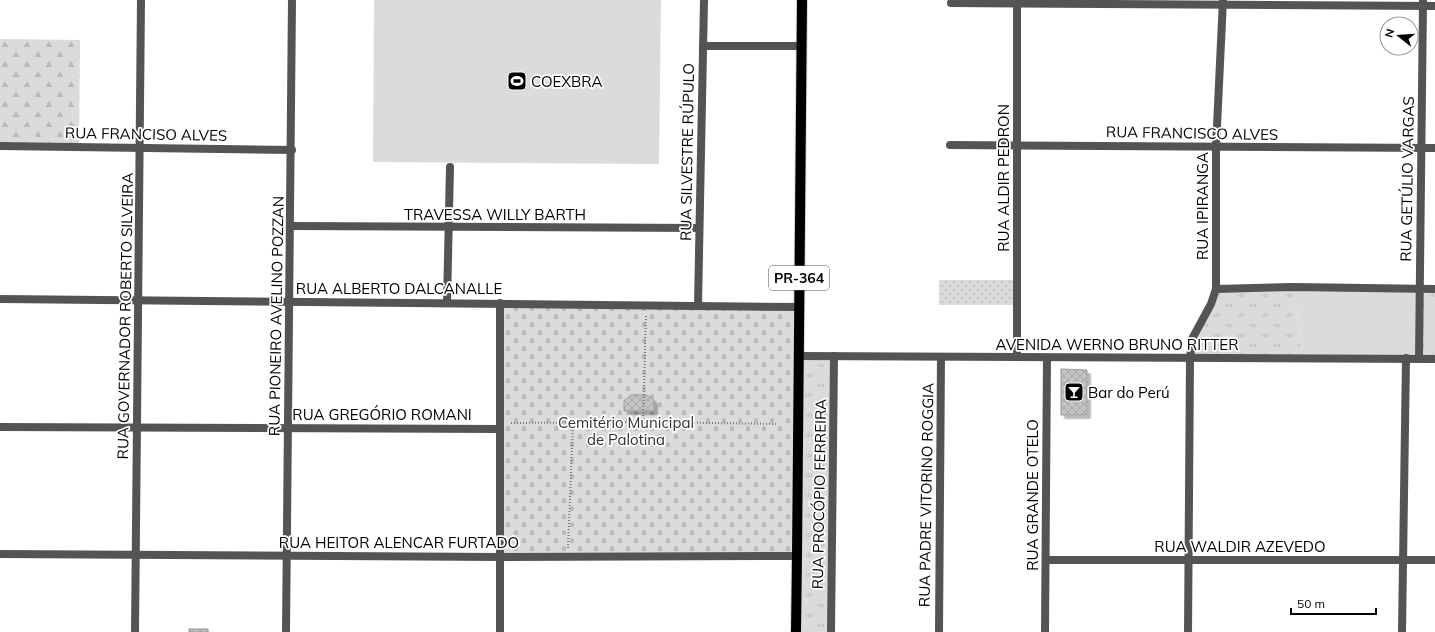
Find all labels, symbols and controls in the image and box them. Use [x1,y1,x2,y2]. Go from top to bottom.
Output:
north arrow [1379,16,1419,56]
text: N [1382,27,1397,39]
street label: RUA SILVESTRE RÚPULO [676,63,698,241]
sports icon: COEXBRA [506,70,528,92]
place label: COEXBRA [531,72,602,91]
street label: RUA GETÚLIO VARGAS [1396,96,1418,262]
street label: RUA ALDIR PEDRON [994,104,1013,252]
street label: RUA FRANCISCO ALVES [1106,122,1278,144]
street label: RUA FRANCISO ALVES [65,123,227,145]
street label: RUA IPIRANGA [1193,152,1212,260]
street label: RUA GOVERNADOR ROBERTO SILVEIRA [113,172,137,460]
street label: RUA PIONEIRO AVELINO POZZAN [264,196,288,436]
street label: TRAVESSA WILLY BARTH [404,205,586,224]
road number: PR-364 [769,266,829,290]
street label: RUA ALBERTO DALCANALLE [296,279,502,298]
street label: AVENIDA WERNO BRUNO RITTER [995,335,1239,354]
bar icon: Bar do Perú [1063,381,1085,403]
street label: RUA PADRE VITORINO ROGGIA [915,383,937,607]
place label: Bar do Perú [1088,383,1170,402]
street label: RUA PROCÓPIO FERREIRA [808,399,830,589]
street label: RUA GREGÓRIO ROMANI [292,405,472,424]
park label: Cemitério Municipal de Palotina [558,413,694,449]
street label: RUA GRANDE OTELO [1023,419,1042,571]
street label: RUA HEITOR ALENCAR FURTADO [279,533,519,552]
street label: RUA WALDIR AZEVEDO [1154,537,1326,556]
scale bar [1291,590,1376,616]
text: 50 m [1297,596,1325,611]

